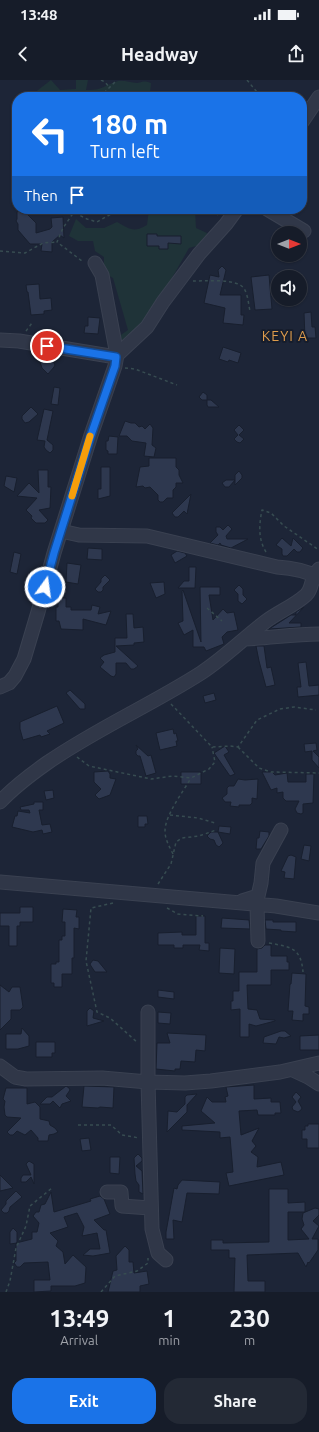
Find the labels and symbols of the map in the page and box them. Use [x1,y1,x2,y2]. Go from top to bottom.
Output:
north arrow [271,226,307,262]
district label: KEYI A [262,328,308,344]
pin [30,329,64,363]
position arrow [24,566,66,608]

